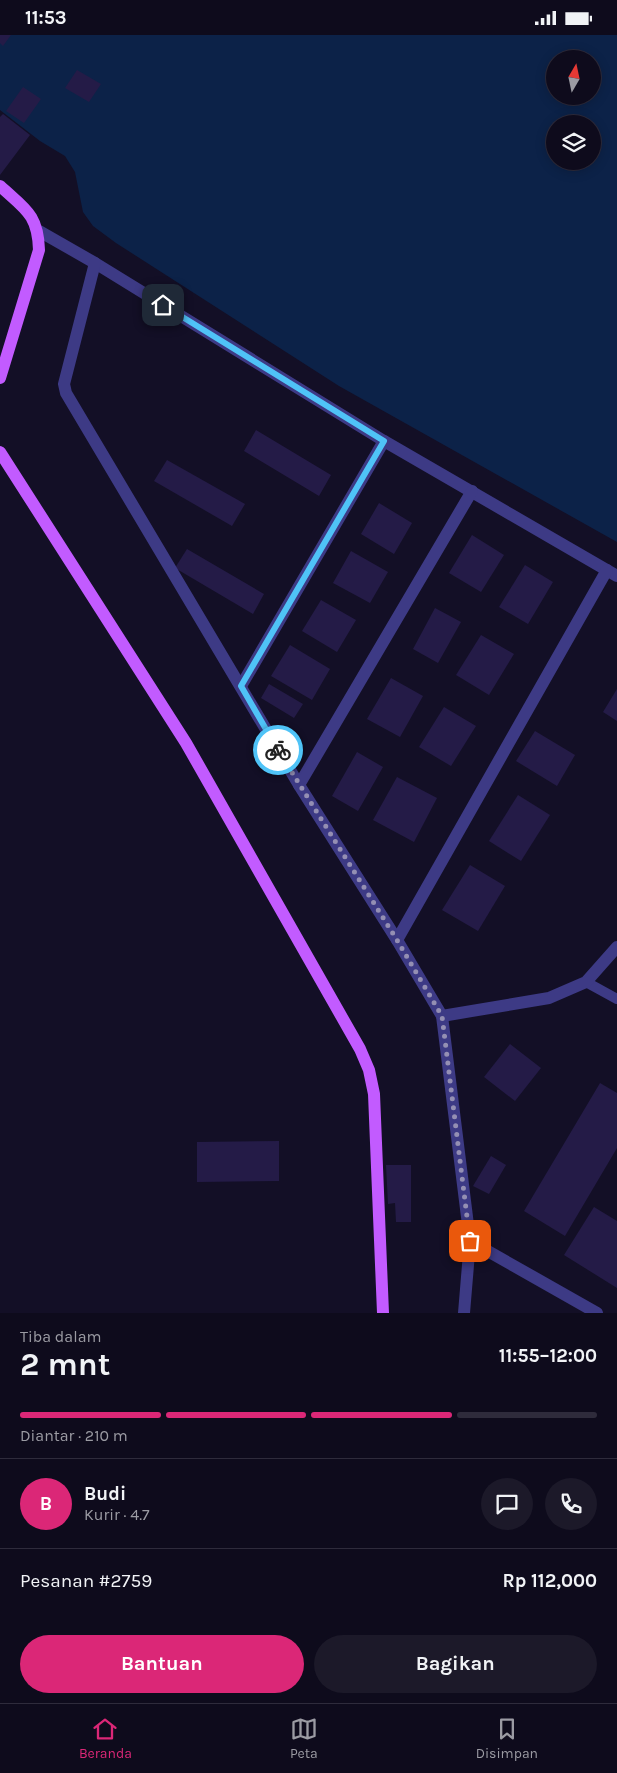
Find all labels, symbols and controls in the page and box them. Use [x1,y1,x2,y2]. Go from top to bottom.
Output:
text: 11:53 [25,7,67,29]
north arrow [546,50,601,105]
map controls [546,50,601,170]
button: layers [546,115,601,170]
pin [142,284,184,326]
icon: home [149,291,177,319]
courier [253,725,303,775]
icon: bike [264,736,292,764]
pin [449,1220,491,1262]
icon: bag [456,1227,484,1255]
text: Tiba dalam [20,1327,101,1346]
text: 11:55–12:00 [499,1345,597,1367]
text: 2 mnt [20,1346,110,1383]
text: Diantar · 210 m [20,1426,128,1445]
button: chat [481,1478,533,1530]
button: phone [545,1478,597,1530]
text: Budi [84,1483,126,1505]
text: B [40,1493,52,1515]
text: Kurir · 4.7 [84,1505,150,1524]
text: Pesanan #2759 [20,1570,152,1592]
text: Rp 112,000 [502,1570,597,1592]
button: Bantuan [20,1635,304,1693]
button: Bagikan [314,1635,597,1693]
tab: Beranda [79,1715,132,1762]
tab: Peta [290,1715,318,1762]
tab: Disimpan [476,1715,538,1762]

